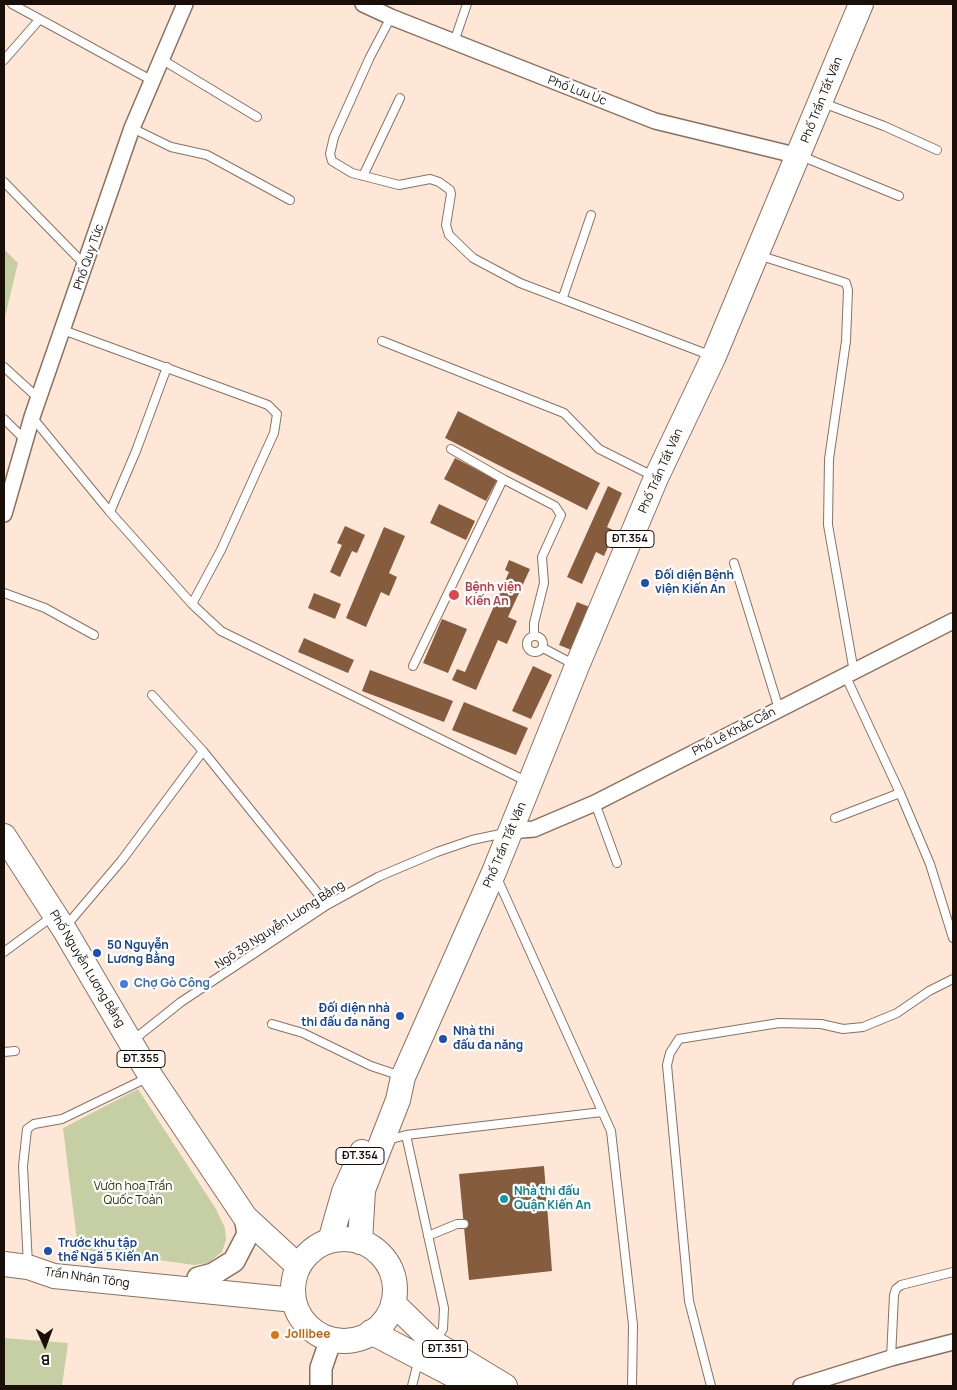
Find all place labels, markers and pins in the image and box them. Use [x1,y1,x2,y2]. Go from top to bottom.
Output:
place label: Đối diện Bệnh viện Kiến An [655,569,734,597]
marker: Đối diện Bệnh viện Kiến An [639,577,651,589]
place label: Bệnh viện Kiến An [465,581,522,609]
marker: Bệnh viện Kiến An [447,588,461,602]
place label: 50 Nguyễn Lương Bằng [107,939,175,967]
marker: 50 Nguyễn Lương Bằng [91,947,103,959]
place label: Chợ Gò Công [134,977,210,991]
marker: Chợ Gò Công [118,978,130,990]
place label: Đối diện nhà thi đấu đa năng [301,1002,390,1030]
marker: Đối diện nhà thi đấu đa năng [394,1010,406,1022]
place label: Nhà thi đấu đa năng [453,1025,523,1053]
marker: Nhà thi đấu đa năng [437,1033,449,1045]
place label: Nhà thi đấu Quận Kiến An [514,1185,591,1213]
marker: Nhà thi đấu Quận Kiến An [498,1193,510,1205]
place label: Trước khu tập thể Ngã 5 Kiến An [58,1237,159,1265]
marker: Trước khu tập thể Ngã 5 Kiến An [42,1245,54,1257]
place label: Jollibee [285,1328,330,1342]
marker: Jollibee [269,1329,281,1341]

